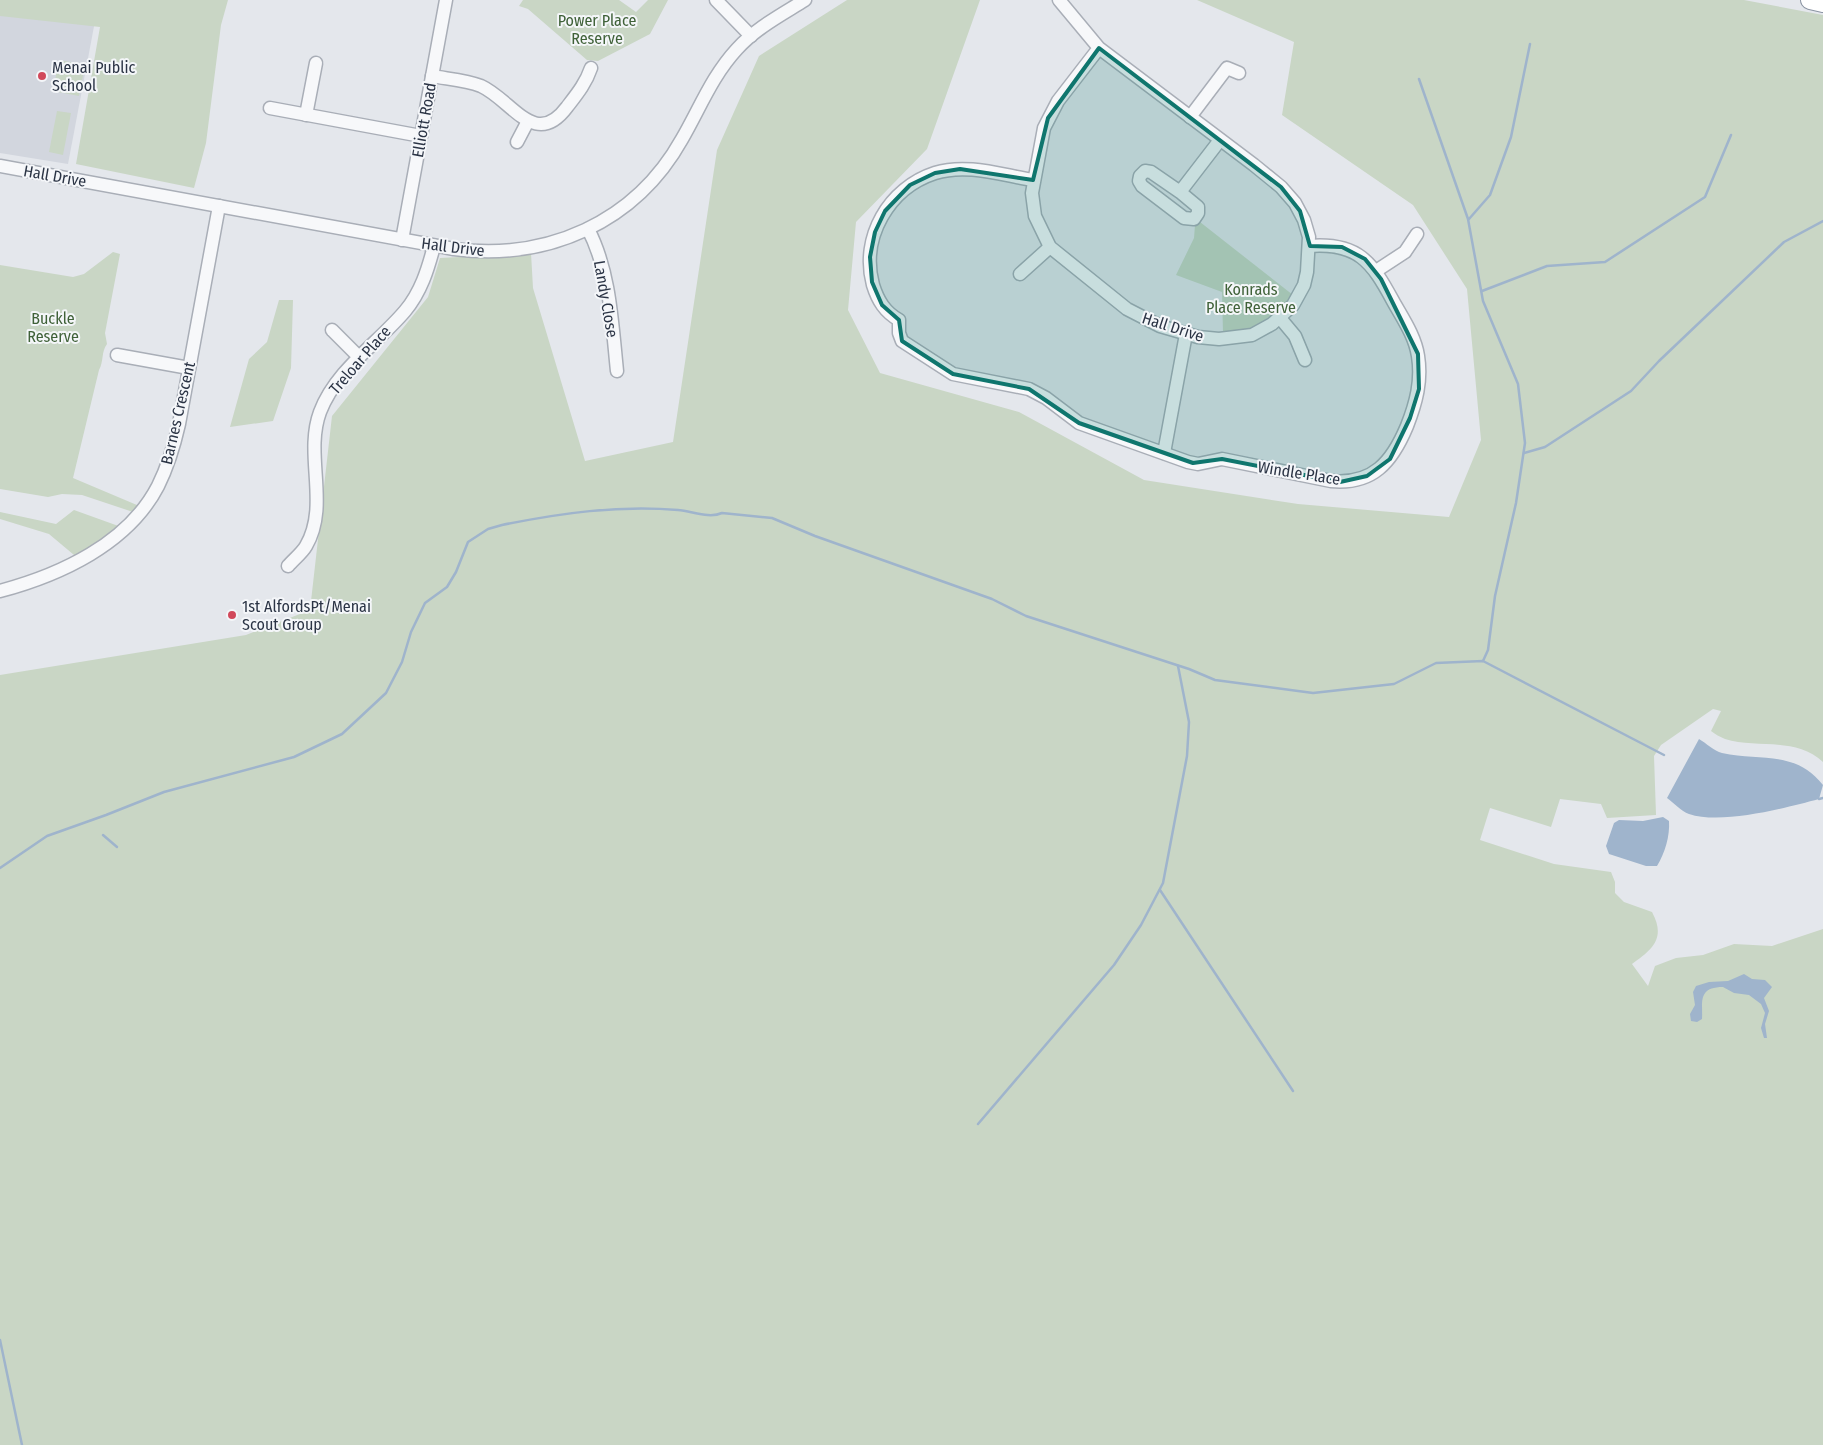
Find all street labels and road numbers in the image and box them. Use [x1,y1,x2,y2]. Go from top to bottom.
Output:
street label: Elliott Road [408,81,440,159]
street label: Hall Drive [22,161,88,191]
street label: Hall Drive [420,234,486,260]
street label: Landy Close [590,259,622,339]
street label: Hall Drive [1140,308,1206,346]
street label: Treloar Place [325,322,395,398]
street label: Barnes Crescent [157,359,199,466]
street label: Windle Place [1256,457,1342,489]

